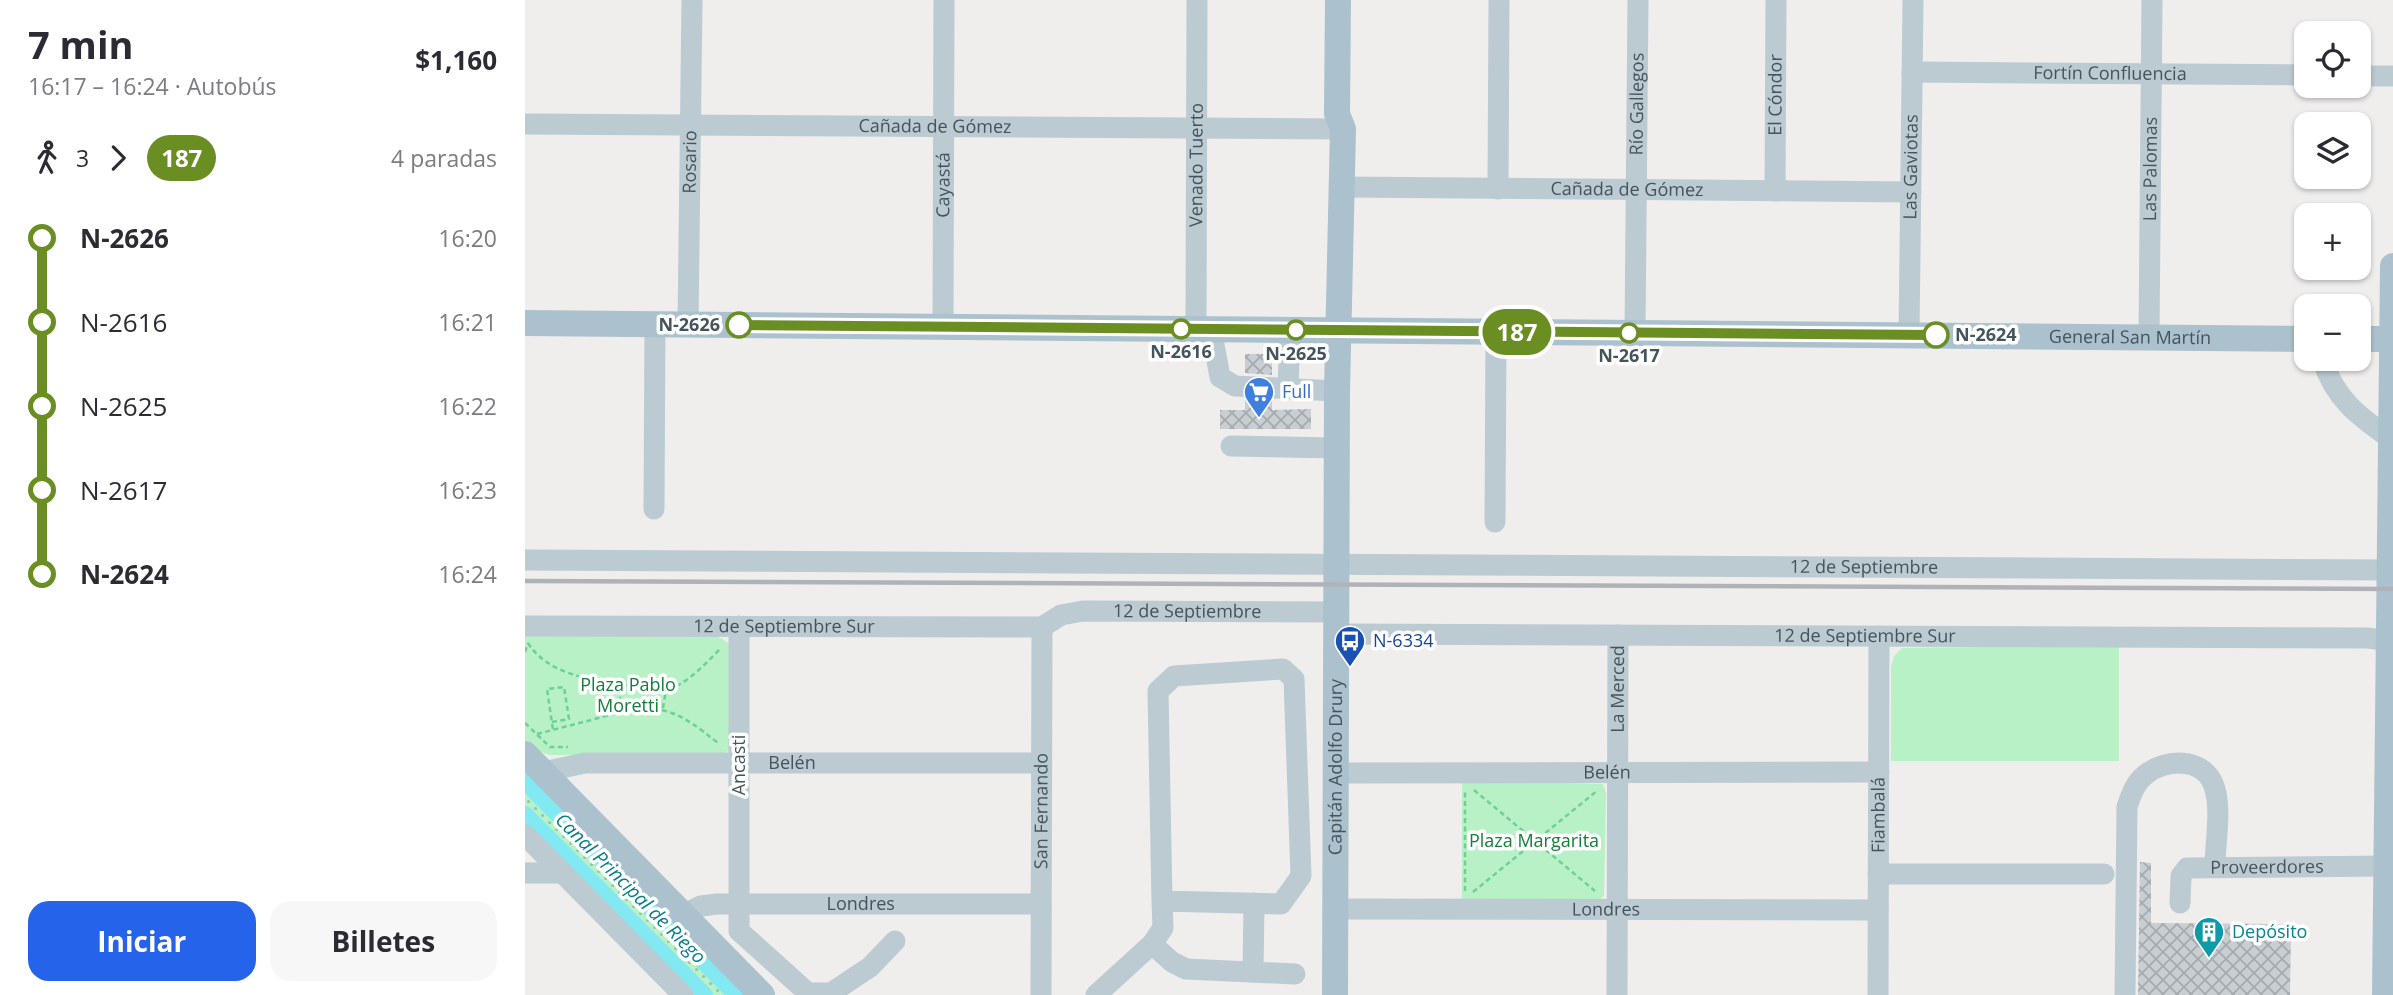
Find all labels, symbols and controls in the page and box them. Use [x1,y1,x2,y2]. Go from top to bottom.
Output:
text: 7 min [28,18,133,70]
map controls [2294,21,2371,371]
button: locate [2294,21,2371,98]
text: $1,160 [415,42,497,78]
street label: Río Gallegos [1624,53,1649,155]
street label: El Cóndor [1762,53,1787,136]
street label: Fortín Confluencia [2033,60,2187,85]
text: 16:17 – 16:24 · Autobús [28,70,277,102]
street label: Venado Tuerto [1183,103,1208,227]
button: layers [2294,112,2371,189]
street label: Cañada de Gómez [858,113,1012,138]
street label: Las Gaviotas [1897,114,1923,220]
street label: Las Palomas [2137,117,2162,221]
street label: Rosario [677,130,701,194]
icon: walk [28,139,66,177]
icon: forward [99,139,137,177]
text: 187 [161,141,202,174]
text: 3 [76,142,89,174]
text: 4 paradas [391,142,497,174]
street label: Cayastá [930,152,955,218]
street label: Cañada de Gómez [1550,176,1704,201]
button: + [2294,203,2371,280]
text: N-2626 [80,220,169,256]
text: 16:20 [438,222,497,254]
button: − [2294,294,2371,371]
text: N-2616 [80,304,167,340]
text: 16:21 [438,306,497,338]
line badge: 187 [1477,309,1557,355]
place label: N-2626 [658,312,720,336]
marker: N-2626 [726,312,752,338]
text: 187 [1496,315,1538,348]
marker: N-2616 [1171,319,1191,339]
marker: N-2625 [1286,320,1306,340]
marker: N-2624 [1923,322,1949,348]
place label: N-2624 [1955,322,2017,346]
marker: N-2617 [1619,323,1639,343]
street label: General San Martín [2049,324,2211,349]
place label: N-2616 [1150,339,1212,363]
place label: N-2625 [1265,341,1327,365]
place label: N-2617 [1598,343,1660,367]
supermarket icon: Full [1242,375,1276,419]
place label: Full [1282,379,1311,403]
text: N-2625 [80,388,167,424]
text: 16:22 [438,390,497,422]
text: N-2617 [80,472,167,508]
text: 16:23 [438,474,497,506]
street label: 12 de Septiembre [1790,554,1938,579]
text: N-2624 [80,556,169,592]
text: 16:24 [438,558,497,590]
street label: 12 de Septiembre [1113,598,1261,623]
street label: 12 de Septiembre Sur [693,613,875,638]
street label: 12 de Septiembre Sur [1774,623,1956,647]
bus stop icon: N-6334 [1333,624,1367,668]
place label: N-6334 [1373,628,1434,652]
street label: La Merced [1605,645,1629,733]
park label: Plaza Pablo Moretti [580,672,676,717]
street label: Capitán Adolfo Drury [1322,678,1347,855]
street label: Ancasti [726,735,750,795]
street label: Belén [768,750,816,774]
street label: San Fernando [1028,753,1053,869]
street label: Belén [1583,759,1631,784]
street label: Fiambalá [1865,777,1890,853]
water label: Canal Principal de Riego [550,807,712,969]
park label: Plaza Margarita [1469,828,1599,852]
street label: Proveerdores [2210,854,2324,879]
street label: Londres [827,891,895,915]
street label: Londres [1572,896,1640,921]
button: Iniciar [28,901,256,981]
button: Billetes [270,901,497,981]
building icon: Depósito [2192,915,2226,959]
place label: Depósito [2232,919,2307,943]

